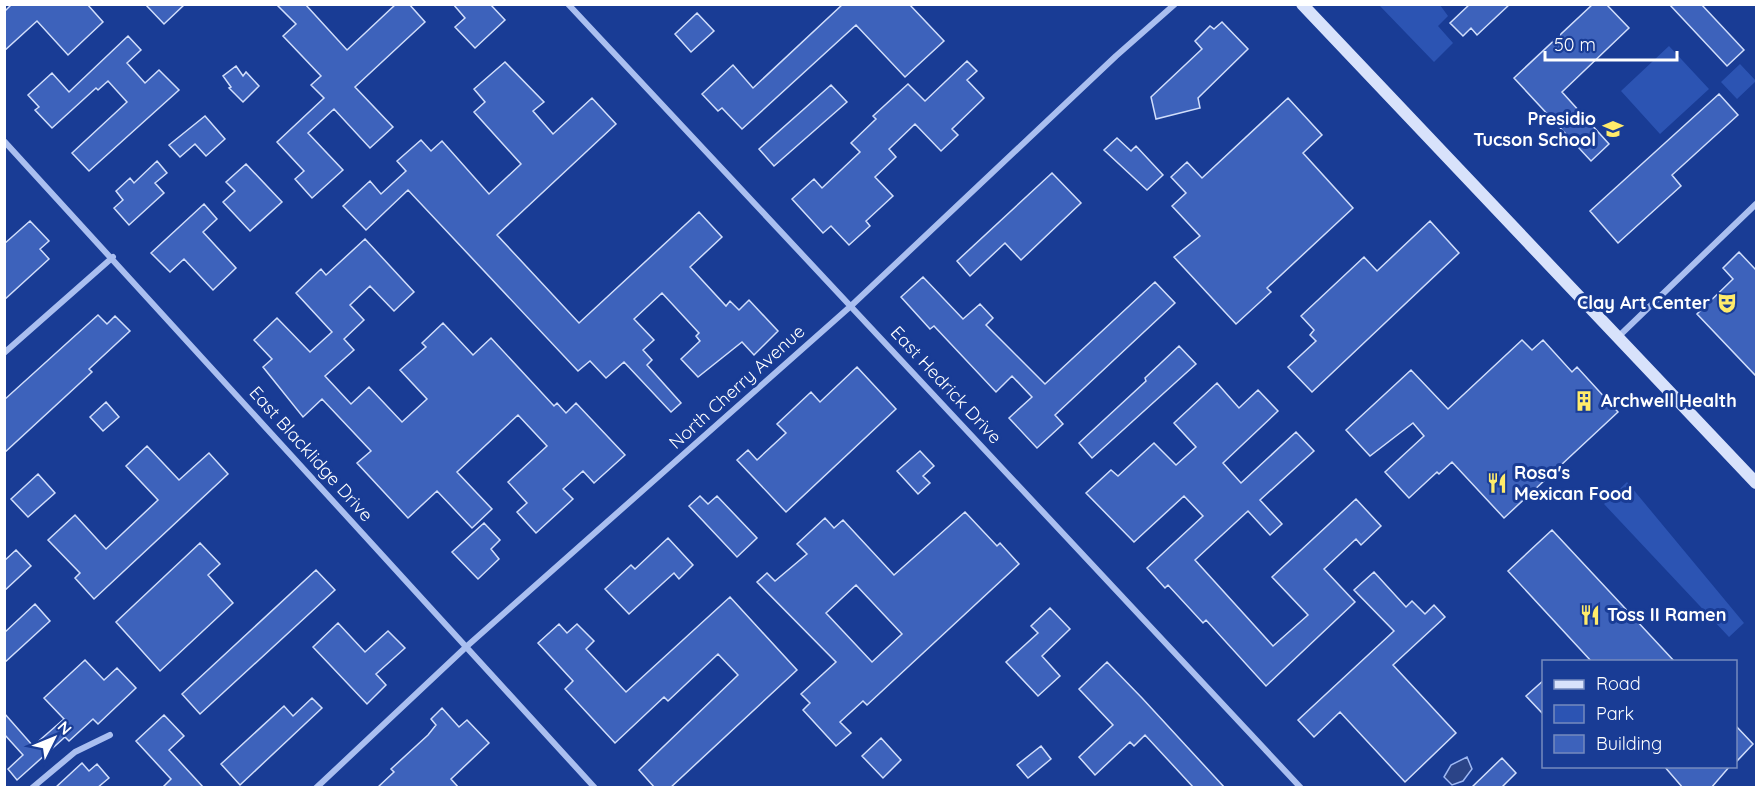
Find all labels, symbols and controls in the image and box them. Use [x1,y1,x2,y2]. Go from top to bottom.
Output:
scale bar [1545,24,1677,62]
text: 50 m [1554,33,1596,56]
place label: Presidio Tucson School [1473,107,1596,151]
school or university icon: Presidio Tucson School [1601,117,1625,141]
place label: Clay Art Center [1577,291,1710,314]
theatre icon: Clay Art Center [1715,291,1739,315]
street label: North Cherry Avenue [664,320,809,454]
street label: East Hedrick Drive [886,321,1007,448]
street label: East Blacklidge Drive [244,381,378,526]
building icon: Archwell Health [1572,389,1596,413]
place label: Archwell Health [1601,389,1737,412]
place label: Rosa's Mexican Food [1514,461,1632,505]
restaurant icon: Rosa's Mexican Food [1485,471,1509,495]
restaurant icon: Toss II Ramen [1578,603,1602,627]
place label: Toss II Ramen [1607,603,1726,626]
legend [1542,660,1737,768]
text: Road [1596,672,1641,695]
text: Park [1596,702,1634,725]
north arrow [24,708,84,768]
text: N [54,717,76,739]
text: Building [1596,732,1662,755]

